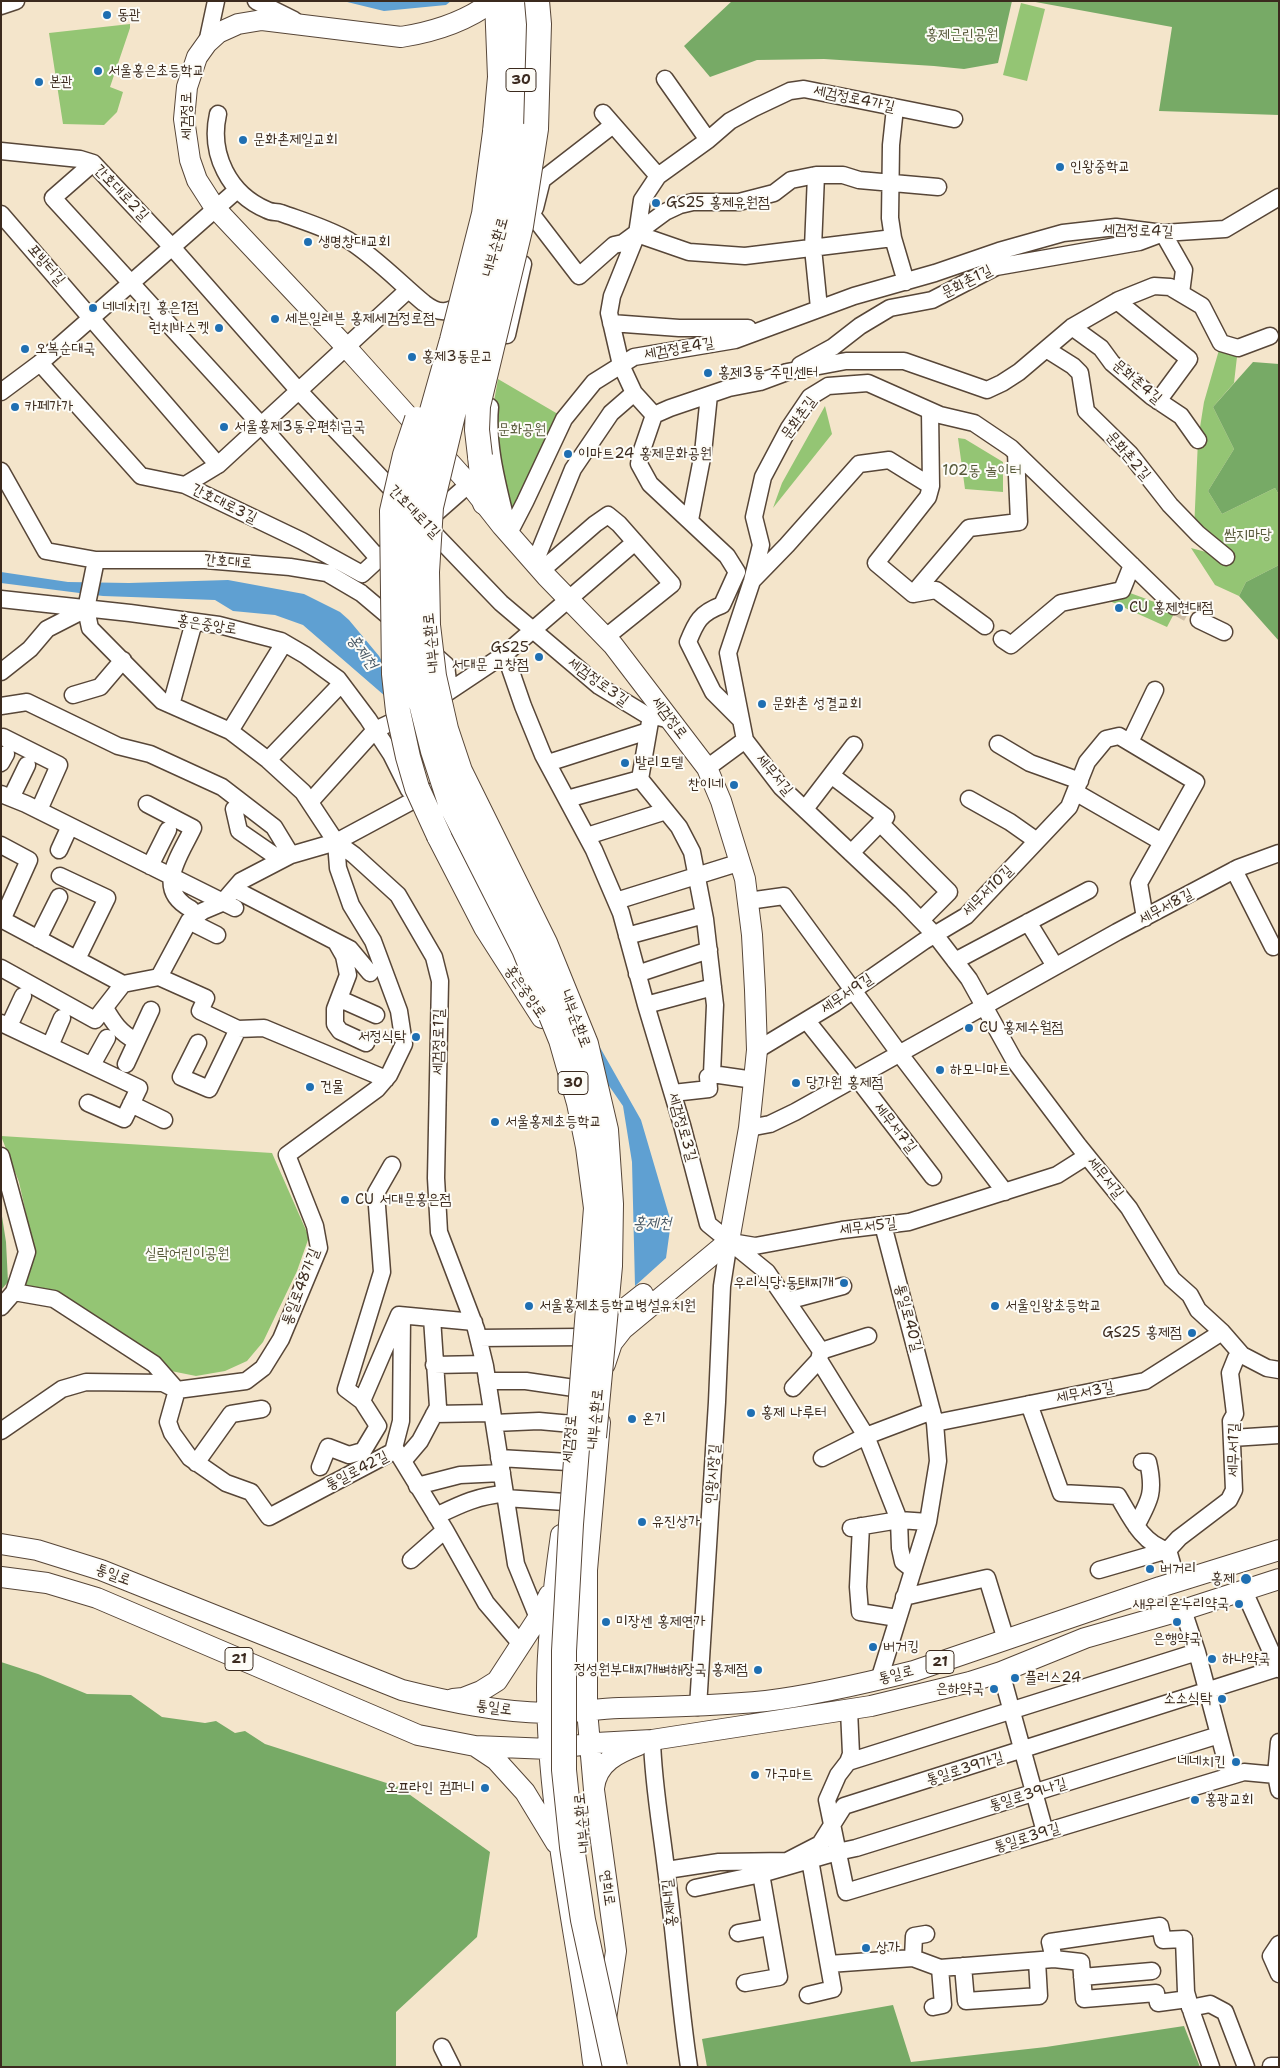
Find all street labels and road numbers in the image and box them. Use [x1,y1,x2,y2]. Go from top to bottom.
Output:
road number: 30 [506,68,536,92]
street label: 세검정로4가길 [812,82,896,116]
street label: 세검정로 [178,92,196,140]
street label: 간호대로2길 [90,161,152,225]
street label: 내부순환로 [479,216,513,278]
street label: 세검정로4길 [1102,221,1174,241]
street label: 포방터길 [23,241,69,289]
street label: 문화촌1길 [939,262,995,302]
street label: 세검정로4길 [643,334,715,364]
street label: 문화촌4길 [1109,356,1165,408]
street label: 문화촌길 [778,393,820,443]
street label: 문화촌2길 [1102,428,1154,484]
street label: 간호대로3길 [188,480,260,528]
street label: 간호대로1길 [384,482,444,542]
street label: 간호대로 [203,551,253,573]
street label: 홍은중앙로 [176,611,238,639]
street label: 내부순환로 [420,612,444,674]
street label: 세검정로3길 [564,654,632,710]
street label: 세검정로 [647,693,691,743]
street label: 세무서길 [752,751,796,799]
street label: 세무서10길 [959,862,1017,920]
street label: 세무서8길 [1136,885,1196,929]
street label: 홍은중앙로 [500,962,550,1022]
street label: 세무서9길 [818,970,876,1018]
street label: 내부순환로 [556,988,594,1050]
street label: 세검정로1길 [429,1009,449,1075]
road number: 30 [558,1072,588,1094]
street label: 세검정로3길 [664,1090,700,1164]
street label: 세무서7길 [870,1099,920,1157]
street label: 세무서길 [1083,1154,1127,1202]
street label: 세무서5길 [838,1215,898,1239]
street label: 통일로48가길 [278,1246,324,1328]
street label: 통일로40길 [890,1282,926,1354]
street label: 세무서3길 [1054,1379,1116,1407]
street label: 내부순환로 [584,1388,608,1450]
street label: 세검정로 [559,1414,581,1464]
street label: 세무서1길 [1225,1423,1243,1477]
street label: 인왕시장길 [702,1443,724,1505]
street label: 통일로42길 [323,1447,391,1495]
street label: 통일로 [93,1560,133,1590]
road number: 21 [225,1648,253,1670]
road number: 21 [926,1650,954,1674]
street label: 통일로 [876,1662,916,1688]
street label: 통일로 [475,1697,513,1719]
street label: 통일로39가길 [924,1749,1006,1789]
street label: 통일로39나길 [987,1775,1069,1815]
street label: 내부순환로 [571,1792,595,1854]
street label: 통일로39길 [992,1819,1062,1857]
street label: 연희로 [596,1869,618,1907]
street label: 홍제내길 [659,1878,681,1928]

